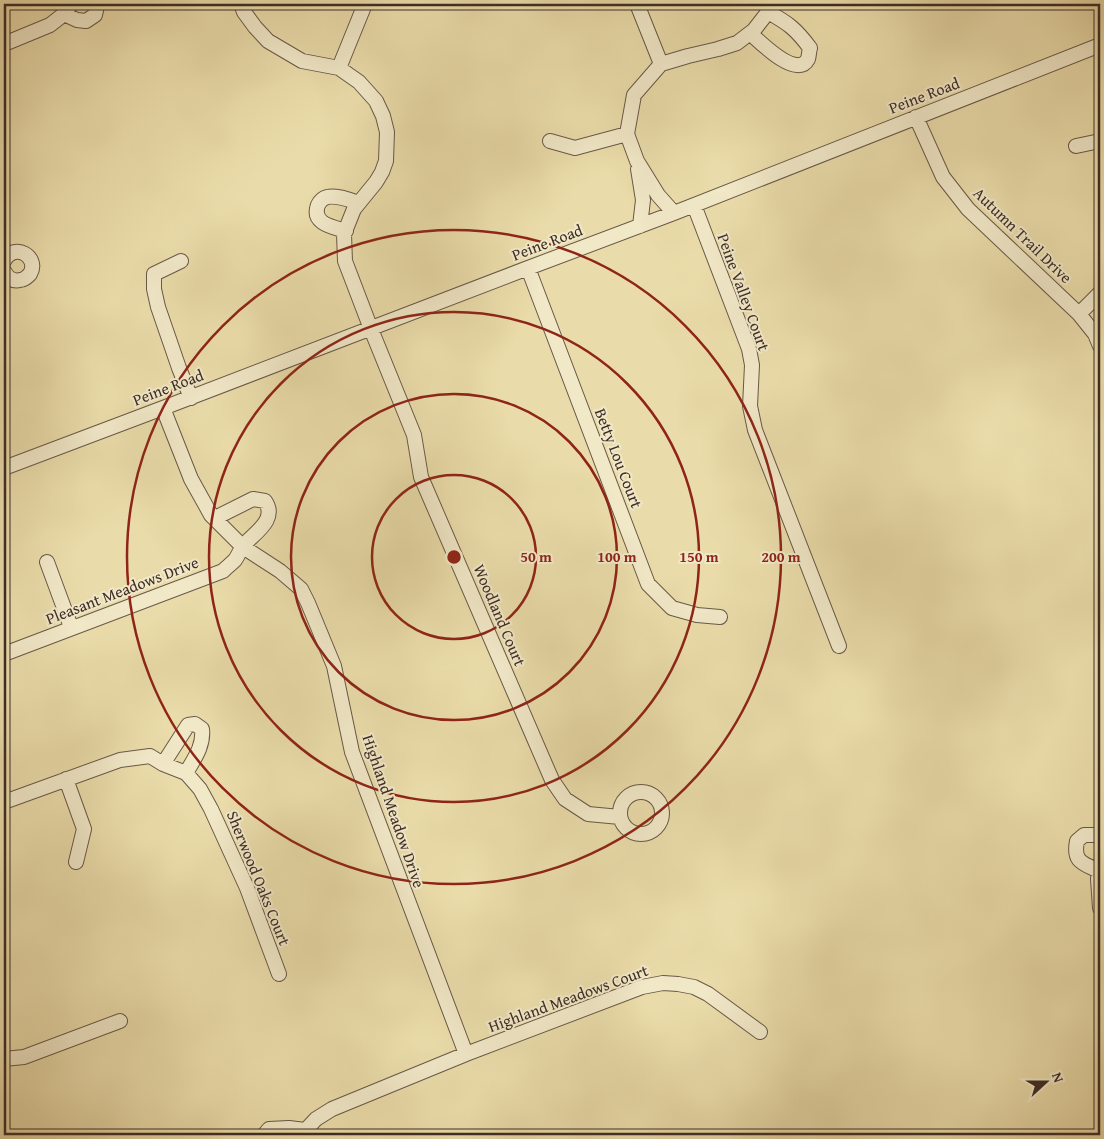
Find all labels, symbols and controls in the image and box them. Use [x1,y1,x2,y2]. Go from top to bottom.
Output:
street label: Peine Road [885,70,963,119]
street label: Autumn Trail Drive [968,181,1078,289]
street label: Peine Road [508,217,586,266]
street label: Peine Valley Court [712,230,777,354]
street label: Peine Road [129,362,207,411]
street label: Betty Lou Court [589,405,649,512]
text: 50 m [520,546,552,567]
text: 100 m [597,546,637,567]
text: 150 m [679,546,719,567]
text: 200 m [761,546,801,567]
centre of rings [445,548,463,566]
street label: Pleasant Meadows Drive [42,550,202,630]
street label: Woodland Court [468,560,532,670]
street label: Highland Meadow Drive [357,731,431,891]
street label: Sherwood Oaks Court [221,807,297,949]
street label: Highland Meadows Court [485,958,652,1038]
north arrow [1022,1056,1072,1106]
text: N [1047,1069,1069,1086]

